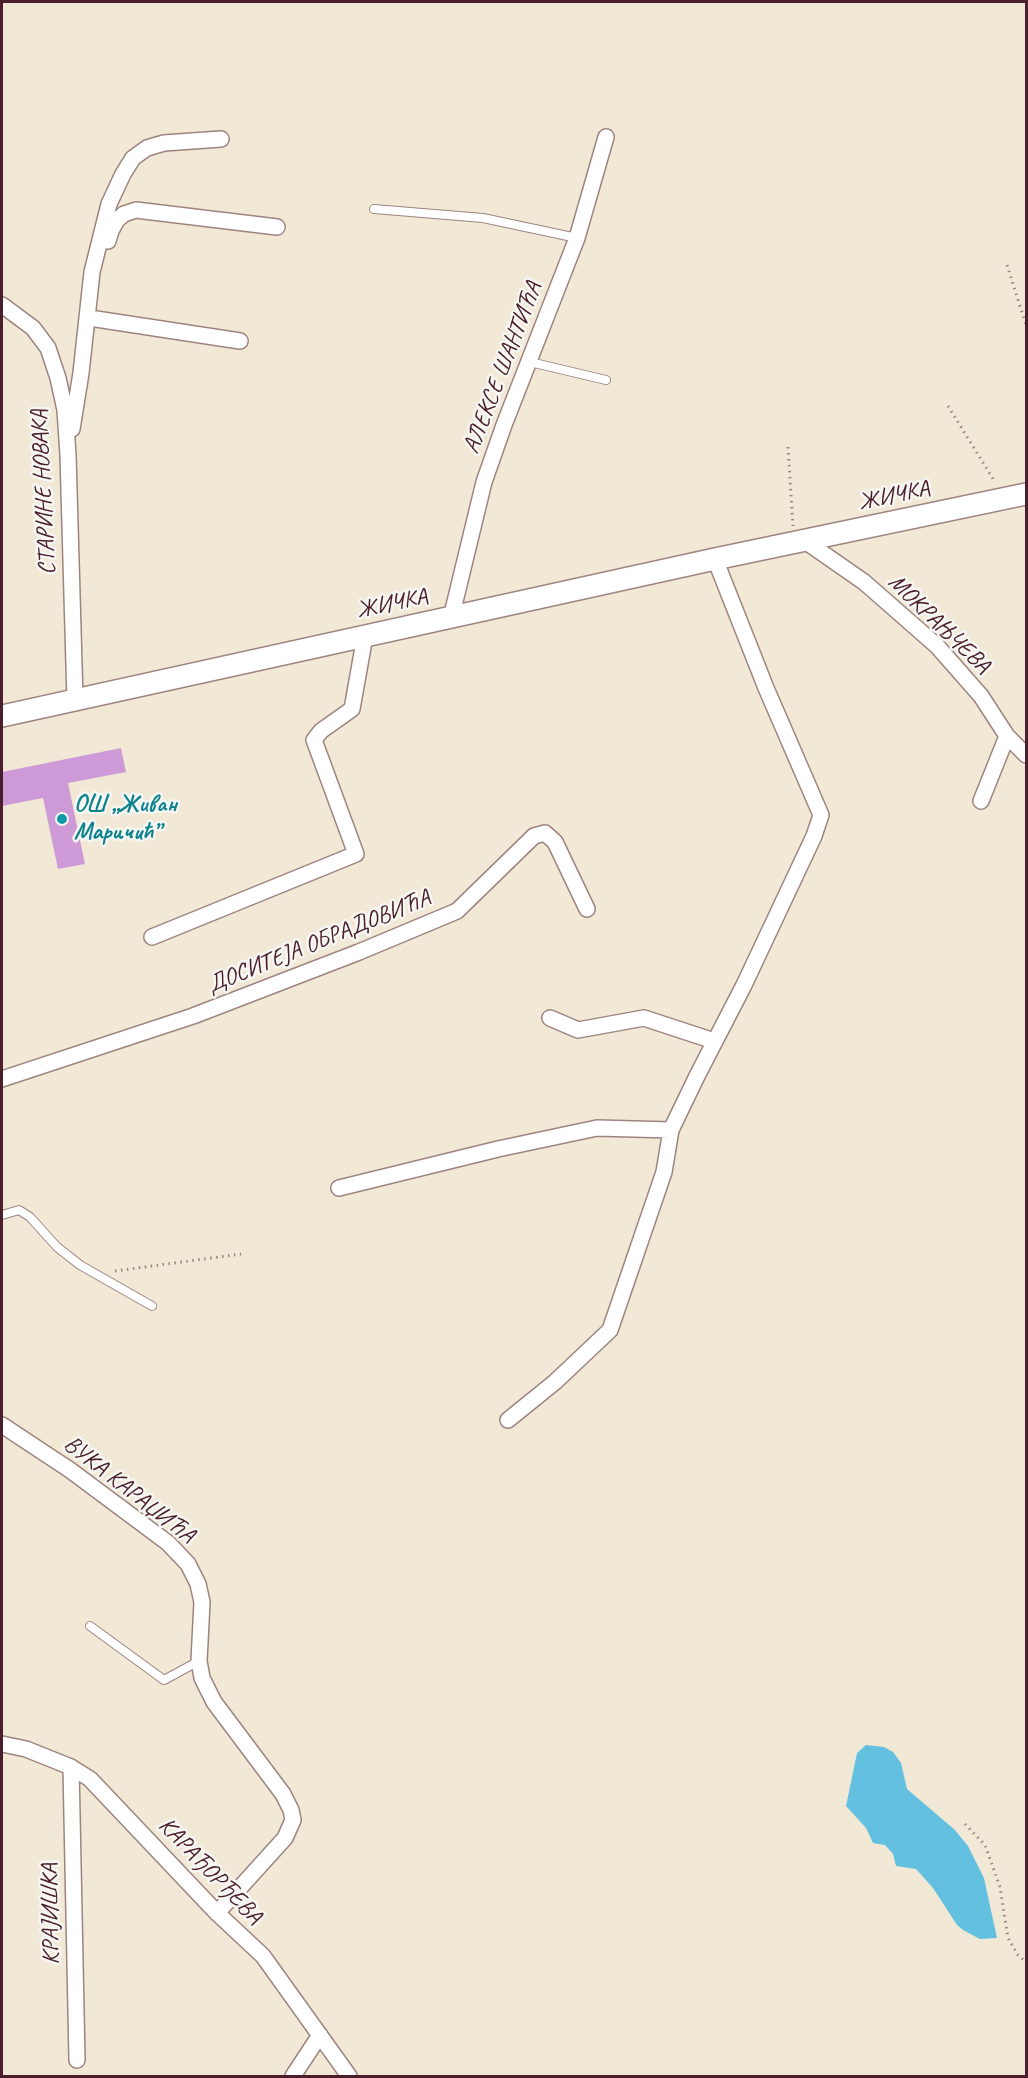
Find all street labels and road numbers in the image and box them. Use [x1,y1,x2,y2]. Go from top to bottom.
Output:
street label: АЛЕКСЕ ШАНТИЋА [457,278,549,458]
street label: СТАРИНЕ НОВАКА [25,408,63,576]
street label: ЖИЧКА [856,474,932,518]
street label: МОКРАЊЧЕВА [882,568,996,680]
street label: ЖИЧКА [354,582,430,626]
street label: ДОСИТЕЈА ОБРАДОВИЋА [203,884,435,1000]
street label: ВУКА КАРАЏИЋА [58,1430,200,1550]
street label: КАРАЂОРЂЕВА [152,1812,268,1930]
street label: КРАЈИШКА [36,1863,66,1965]

